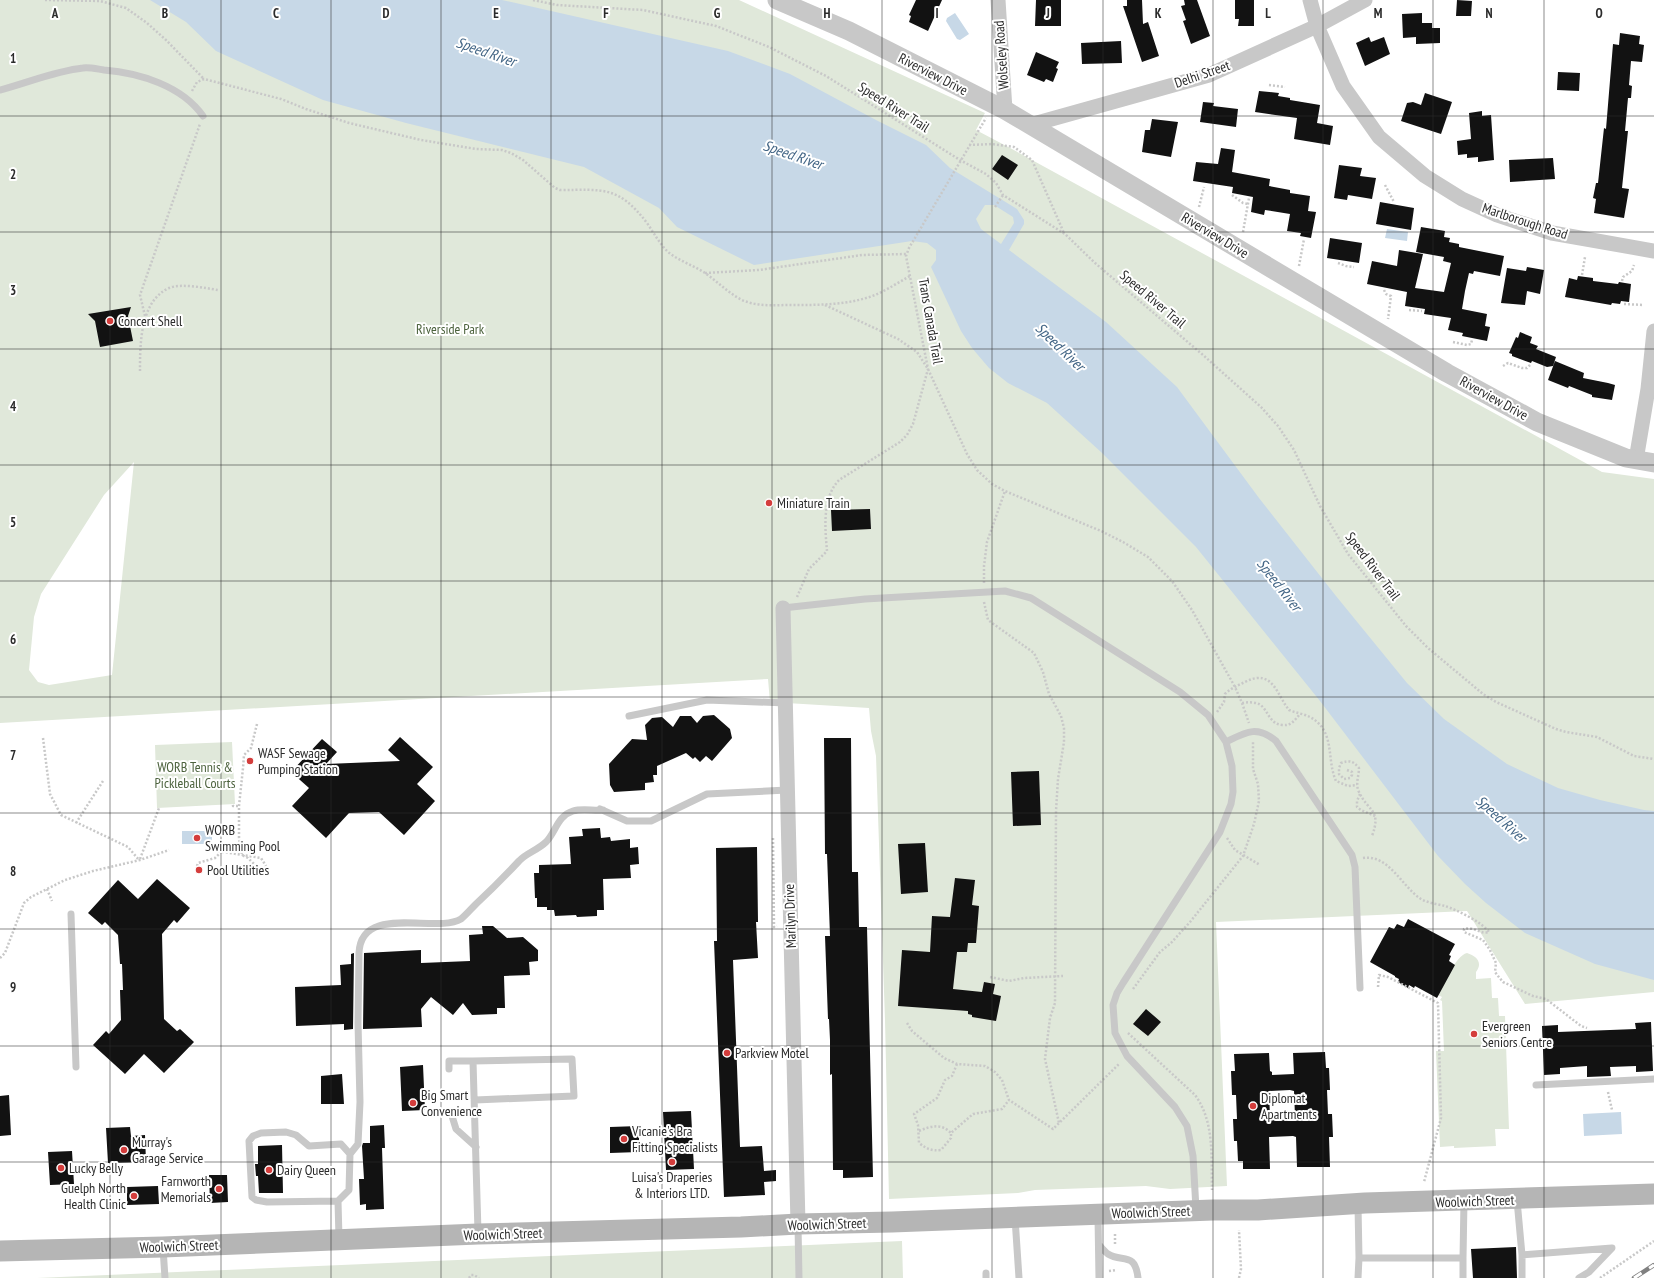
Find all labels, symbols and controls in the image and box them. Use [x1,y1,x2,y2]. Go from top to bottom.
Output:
text: A [51,5,59,22]
text: B [162,5,168,22]
text: C [273,5,279,22]
text: D [383,5,390,22]
text: E [493,5,499,22]
text: F [603,5,609,22]
text: G [714,5,721,22]
text: H [824,5,831,22]
text: I [935,5,939,22]
text: J [1045,5,1050,22]
text: K [1155,5,1162,22]
text: L [1265,5,1271,22]
text: M [1374,5,1383,22]
text: N [1485,5,1493,22]
text: O [1595,5,1603,22]
street label: Wolseley Road [990,20,1012,90]
water label: Speed River [454,33,520,71]
street label: Riverview Drive [895,49,971,99]
text: 1 [10,50,16,67]
street label: Delhi Street [1172,56,1232,92]
street label: Speed River Trail [855,78,934,136]
water label: Speed River [761,136,827,174]
text: 2 [10,166,16,183]
street label: Marlborough Road [1480,199,1570,243]
street label: Riverview Drive [1178,208,1252,262]
street label: Speed River Trail [1116,266,1190,332]
street label: Trans Canada Trail [915,277,948,366]
text: 3 [10,282,16,299]
place label: Concert Shell [118,312,183,330]
marker: Concert Shell [105,316,115,326]
water label: Speed River [1032,318,1090,376]
park label: Riverside Park [416,320,485,338]
street label: Riverview Drive [1457,372,1531,424]
text: 4 [10,398,17,415]
place label: Miniature Train [777,494,850,512]
marker: Miniature Train [764,498,774,508]
text: 5 [10,514,16,531]
street label: Speed River Trail [1342,528,1405,604]
water label: Speed River [1253,555,1307,616]
text: 6 [10,631,16,648]
place label: WASF Sewage Pumping Station [258,744,338,778]
text: 7 [10,747,16,764]
marker: WASF Sewage Pumping Station [245,756,255,766]
park label: WORB Tennis & Pickleball Courts [155,758,236,792]
water label: Speed River [1472,791,1532,848]
place label: WORB Swimming Pool [205,821,281,855]
marker: WORB Swimming Pool [192,833,202,843]
place label: Pool Utilities [207,861,269,879]
text: 8 [10,863,16,880]
marker: Pool Utilities [194,865,204,875]
street label: Marilyn Drive [780,883,800,949]
text: 9 [10,979,16,996]
place label: Evergreen Seniors Centre [1482,1017,1552,1051]
marker: Evergreen Seniors Centre [1469,1029,1479,1039]
place label: Parkview Motel [735,1044,809,1062]
marker: Parkview Motel [722,1048,732,1058]
place label: Big Smart Convenience [421,1086,482,1120]
place label: Diplomat Apartments [1261,1089,1317,1123]
marker: Big Smart Convenience [408,1098,418,1108]
marker: Diplomat Apartments [1248,1101,1258,1111]
place label: Vicanie's Bra Fitting Specialists [631,1122,718,1156]
place label: Murray's Garage Service [132,1133,204,1167]
marker: Vicanie's Bra Fitting Specialists [619,1134,629,1144]
marker: Murray's Garage Service [119,1145,129,1155]
marker: Luisa's Draperies & Interiors LTD. [667,1157,677,1167]
place label: Lucky Belly [69,1159,124,1177]
place label: Dairy Queen [277,1161,336,1179]
marker: Lucky Belly [56,1163,66,1173]
marker: Dairy Queen [264,1165,274,1175]
place label: Luisa's Draperies & Interiors LTD. [632,1168,712,1202]
place label: Farnworth Memorials [161,1172,211,1206]
place label: Guelph North Health Clinic [61,1179,126,1213]
marker: Farnworth Memorials [214,1184,224,1194]
marker: Guelph North Health Clinic [129,1191,139,1201]
street label: Woolwich Street [1435,1191,1515,1211]
street label: Woolwich Street [1111,1202,1191,1222]
street label: Woolwich Street [787,1214,867,1234]
street label: Woolwich Street [463,1224,543,1244]
street label: Woolwich Street [139,1236,219,1256]

